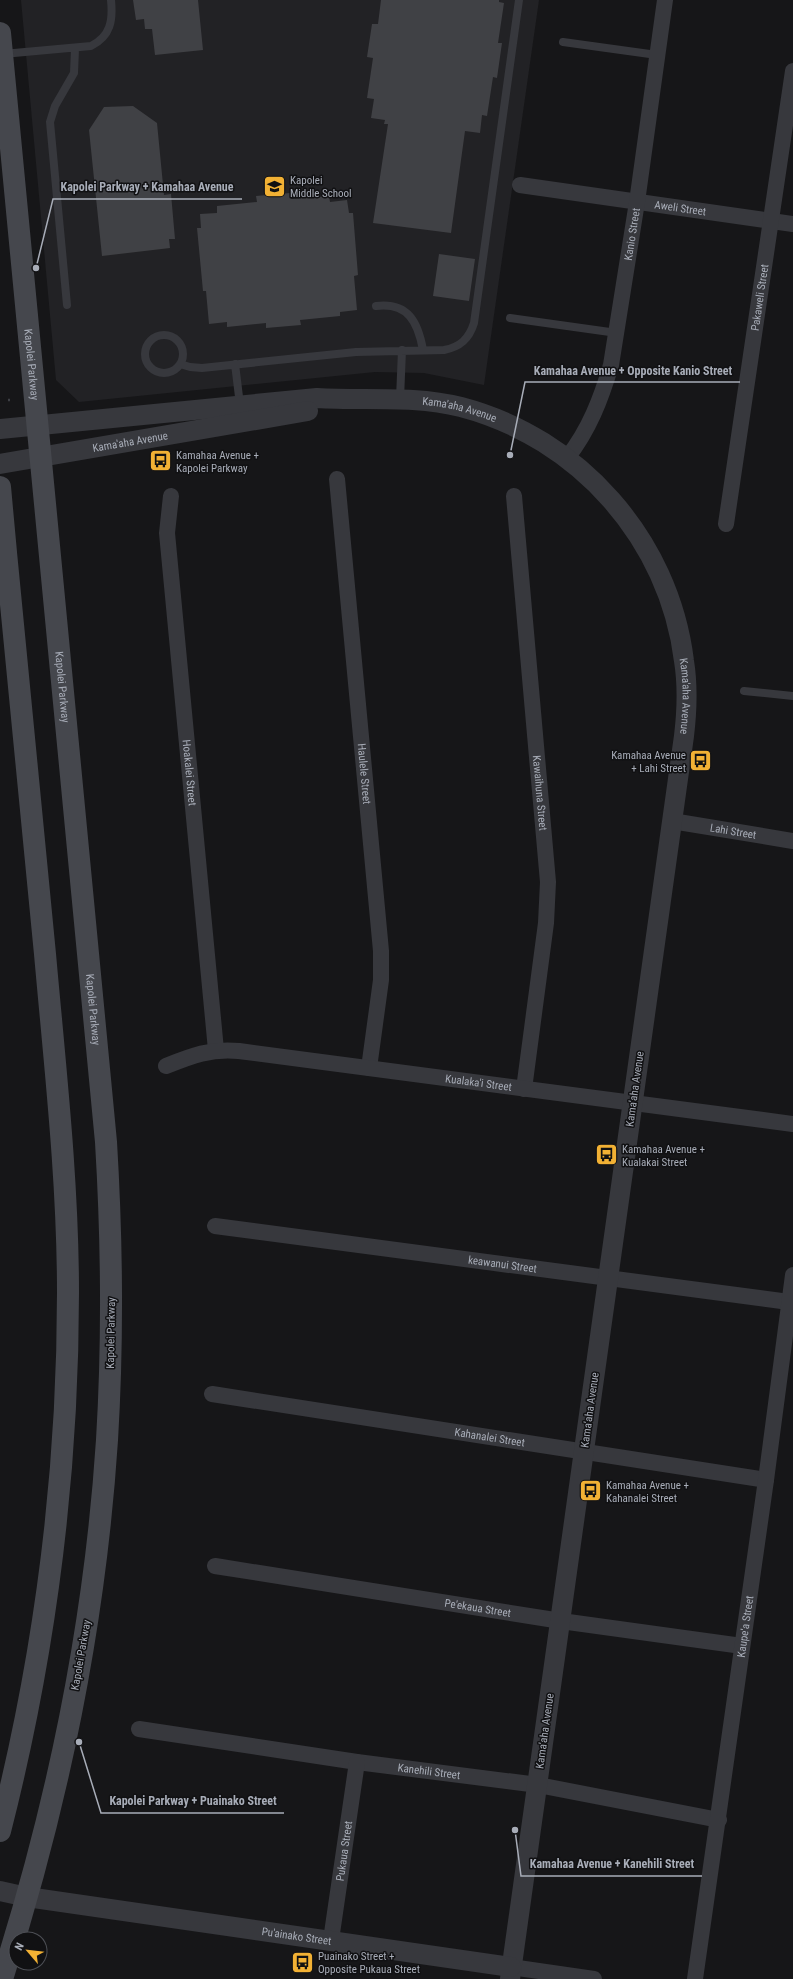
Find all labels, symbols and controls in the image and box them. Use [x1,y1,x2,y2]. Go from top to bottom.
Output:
school or university icon: Kapolei Middle School [262,173,288,199]
place label: Kapolei Middle School [290,174,352,200]
callout: Kapolei Parkway + Kamahaa Avenue [53,175,242,199]
text: Kapolei Parkway + Kamahaa Avenue [61,180,234,194]
street label: Aweli Street [654,198,707,218]
street label: Kanio Street [621,207,642,261]
street label: Pakaweli Street [748,263,771,332]
street label: Kapolei Parkway [22,328,42,401]
callout: Kamahaa Avenue + Opposite Kanio Street [525,358,740,382]
text: Kamahaa Avenue + Opposite Kanio Street [534,364,733,378]
street label: Kama'aha Avenue [422,394,499,425]
street label: Kama'aha Avenue [91,429,169,454]
bus stop icon: Kamahaa Avenue + Kapolei Parkway [148,448,174,474]
place label: Kamahaa Avenue + Kapolei Parkway [176,449,259,475]
street label: Kapolei Parkway [53,651,72,724]
street label: Kama'aha Avenue [677,657,693,735]
street label: Hoakalei Street [180,739,199,806]
street label: Haulele Street [355,743,374,805]
bus stop icon: Kamahaa Avenue + Lahi Street [688,748,714,774]
place label: Kamahaa Avenue + Lahi Street [611,749,686,775]
street label: Kawaihuna Street [530,755,550,831]
street label: Lahi Street [709,821,757,841]
street label: Kapolei Parkway [83,973,103,1046]
street label: Kama'aha Avenue [623,1050,647,1128]
street label: Kualaka'i Street [444,1072,513,1093]
bus stop icon: Kamahaa Avenue + Kualakai Street [594,1142,620,1168]
place label: Kamahaa Avenue + Kualakai Street [622,1143,705,1169]
street label: keawanui Street [467,1253,538,1275]
street label: Kapolei Parkway [104,1297,118,1369]
street label: Kama'aha Avenue [578,1371,602,1449]
street label: Kahanalei Street [454,1425,526,1449]
bus stop icon: Kamahaa Avenue + Kahanalei Street [578,1478,604,1504]
place label: Kamahaa Avenue + Kahanalei Street [606,1479,689,1505]
street label: Kaupe'a Street [734,1595,756,1658]
street label: Pe'ekaua Street [444,1596,512,1619]
street label: Kapolei Parkway [68,1618,94,1691]
street label: Kama'aha Avenue [533,1692,557,1770]
street label: Kanehili Street [397,1761,461,1782]
callout: Kapolei Parkway + Puainako Street [101,1789,284,1813]
text: Kapolei Parkway + Puainako Street [109,1794,277,1808]
street label: Pukaua Street [333,1820,355,1882]
callout: Kamahaa Avenue + Kanehili Street [521,1852,702,1876]
text: Kamahaa Avenue + Kanehili Street [530,1857,695,1871]
street label: Pu'ainako Street [261,1925,332,1947]
north arrow [8,1931,48,1971]
text: N [12,1940,27,1953]
bus stop icon: Puainako Street + Opposite Pukaua Street [289,1949,315,1975]
place label: Puainako Street + Opposite Pukaua Street [318,1950,420,1976]

